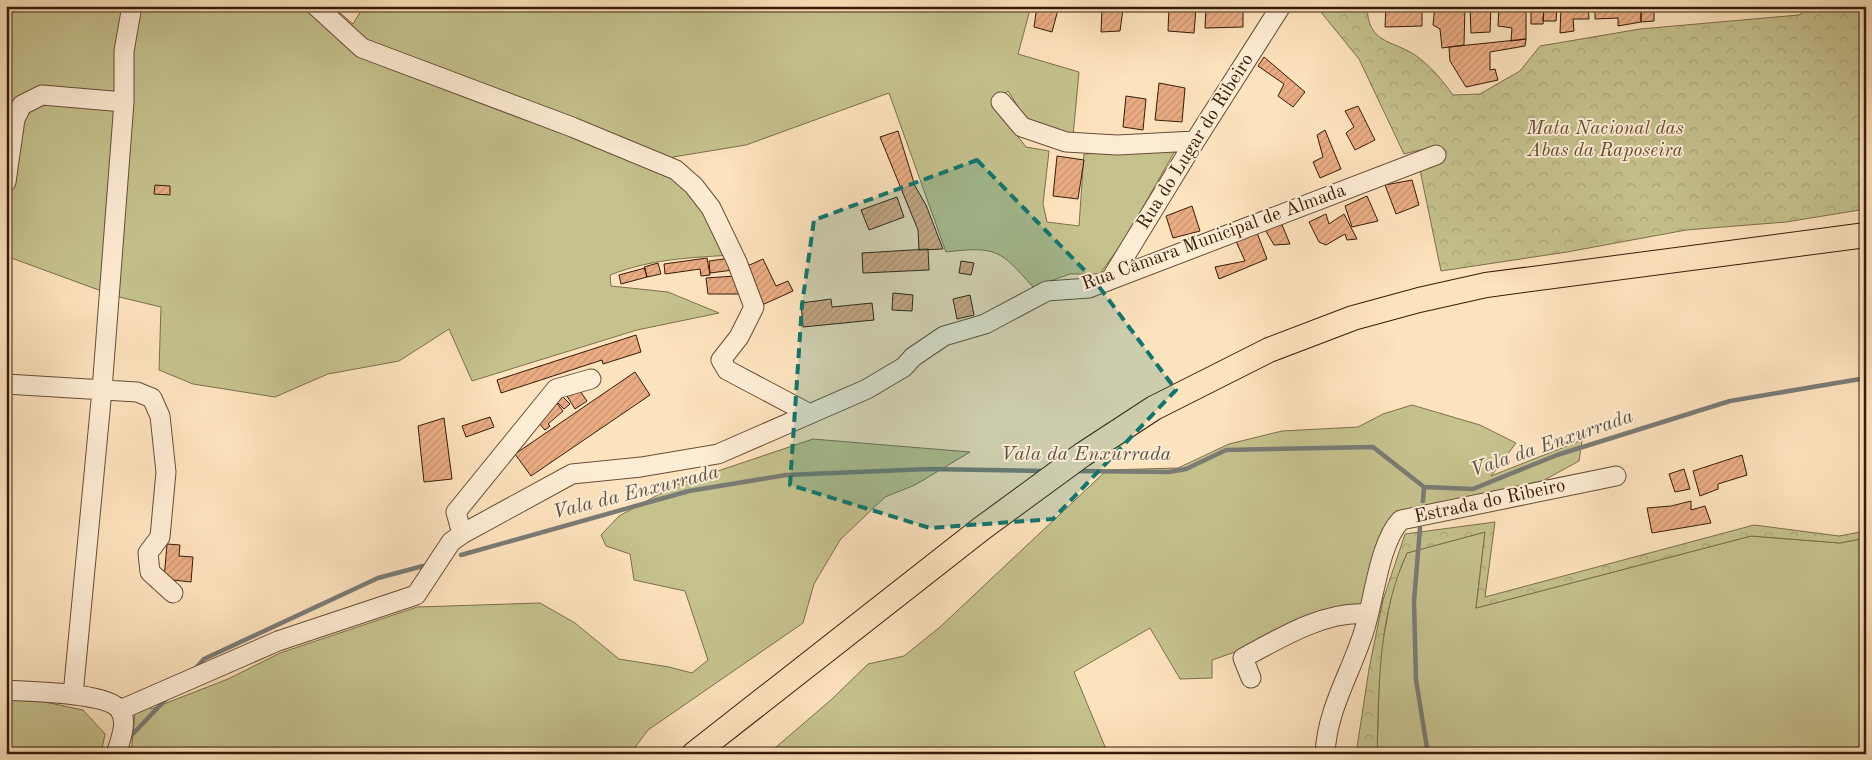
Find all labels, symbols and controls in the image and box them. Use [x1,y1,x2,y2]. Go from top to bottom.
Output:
street label: Rua do Lugar do Ribeiro [1134,51,1258,233]
park label: Mata Nacional das Abas da Raposeira [1525,120,1684,161]
street label: Rua Câmara Municipal de Almada [1079,181,1349,295]
water label: Vala da Enxurrada [1468,407,1636,481]
water label: Vala da Enxurrada [1001,445,1172,465]
water label: Vala da Enxurrada [551,463,721,523]
street label: Estrada do Ribeiro [1413,477,1567,527]

